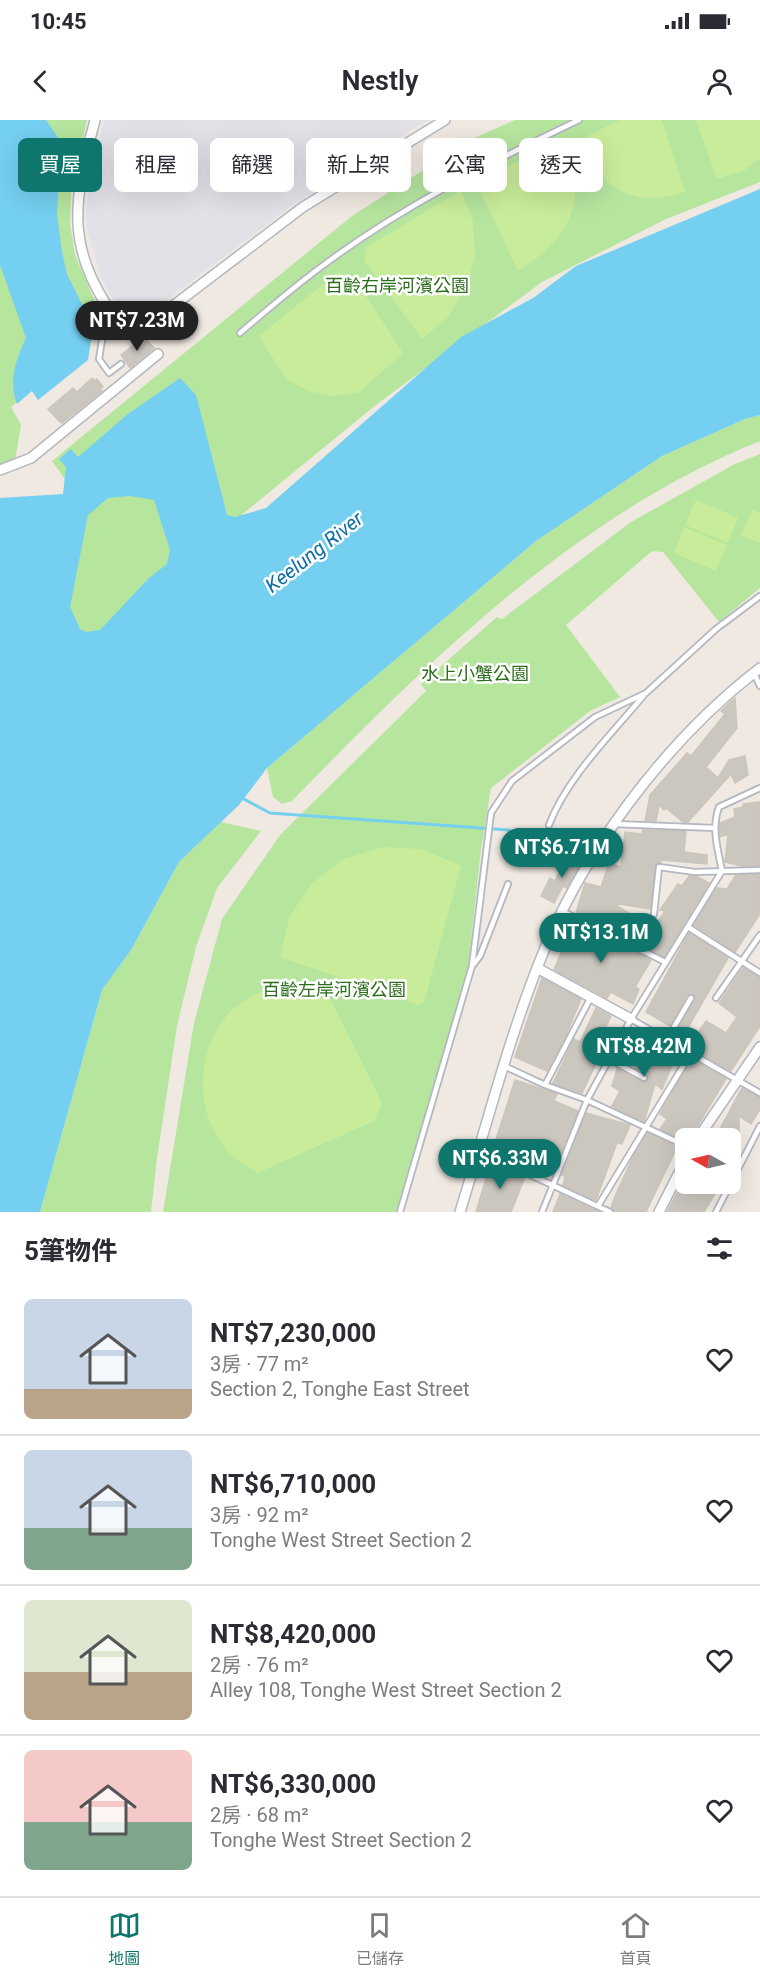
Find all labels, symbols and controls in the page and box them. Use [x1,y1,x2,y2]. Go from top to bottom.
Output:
text: 10:45 [30,9,87,34]
icon: back [24,65,57,98]
text: Nestly [341,65,419,97]
icon: person [703,65,736,98]
chip: 買屋 [18,138,102,192]
chip: 租屋 [114,138,198,192]
chip: 篩選 [210,138,294,192]
chip: 新上架 [306,138,411,192]
chip: 公寓 [423,138,507,192]
chip: 透天 [519,138,603,192]
park label: 百齡右岸河濱公園 [325,275,469,296]
pin: NT$7.23M [75,301,199,352]
text: NT$7.23M [89,308,185,332]
water label: Keelung River [260,506,369,598]
park label: 水上小蟹公園 [421,663,529,684]
pin: NT$6.71M [500,828,624,879]
text: NT$6.71M [514,835,610,859]
pin: NT$13.1M [539,913,663,964]
text: NT$13.1M [553,920,649,944]
park label: 百齡左岸河濱公園 [262,979,406,1000]
pin: NT$8.42M [582,1027,706,1078]
text: NT$8.42M [596,1034,692,1058]
north arrow [675,1128,741,1194]
map controls [675,1128,741,1194]
pin: NT$6.33M [438,1139,562,1190]
text: NT$6.33M [452,1146,548,1170]
icon: filters [703,1232,736,1265]
text: 5筆物件 [24,1236,117,1266]
text: NT$7,230,000 [210,1318,376,1348]
icon: home [72,1323,144,1395]
icon: heart [703,1343,736,1376]
text: 3房 · 77 m² [210,1352,309,1376]
text: Section 2, Tonghe East Street [210,1377,470,1401]
text: NT$6,710,000 [210,1469,376,1499]
icon: home [72,1474,144,1546]
icon: heart [703,1494,736,1527]
text: 3房 · 92 m² [210,1503,309,1527]
text: Tonghe West Street Section 2 [210,1528,472,1552]
text: NT$8,420,000 [210,1619,376,1649]
icon: home [72,1624,144,1696]
icon: heart [703,1644,736,1677]
text: 2房 · 76 m² [210,1653,309,1677]
text: Alley 108, Tonghe West Street Section 2 [210,1678,562,1702]
text: NT$6,330,000 [210,1769,376,1799]
icon: home [72,1774,144,1846]
icon: heart [703,1794,736,1827]
text: 2房 · 68 m² [210,1803,309,1827]
text: Tonghe West Street Section 2 [210,1828,472,1852]
tab: 地圖 [108,1909,141,1969]
tab: 已儲存 [356,1909,404,1969]
tab: 首頁 [619,1909,652,1969]

